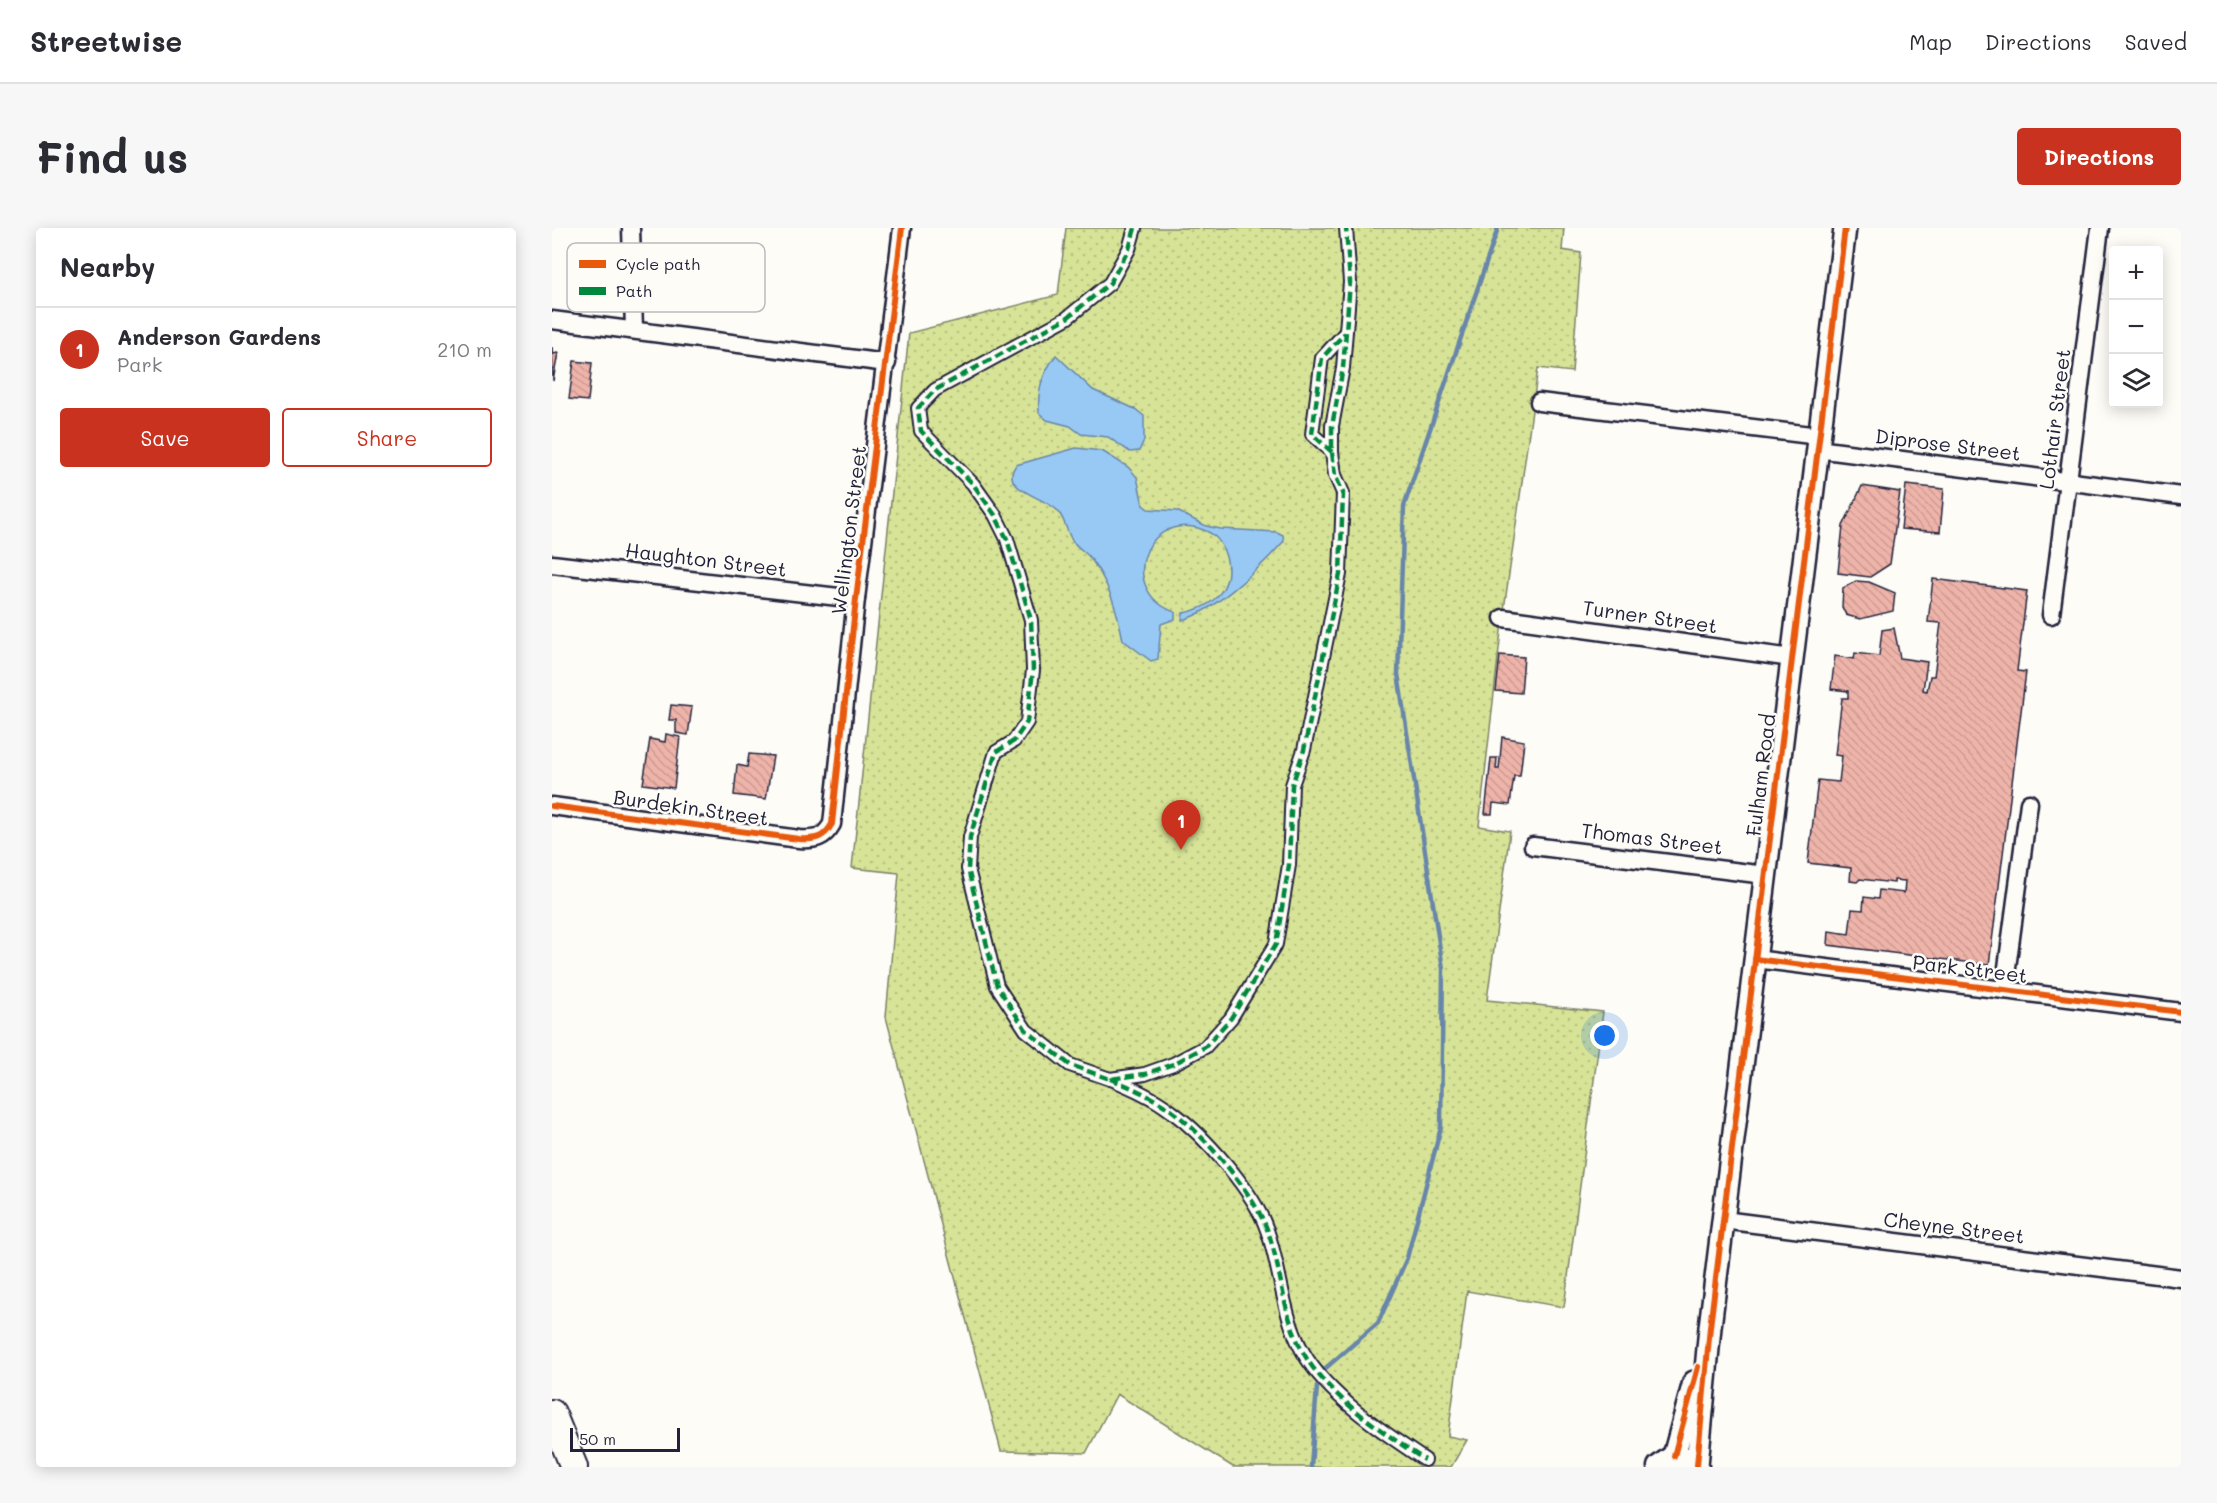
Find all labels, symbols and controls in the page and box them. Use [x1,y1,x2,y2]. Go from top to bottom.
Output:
text: Streetwise [30,23,182,59]
text: Map [1909,28,1952,55]
text: Directions [1985,28,2092,55]
text: Saved [2125,28,2187,55]
button: Directions [2017,128,2181,185]
text: Find us [36,129,188,184]
legend [567,243,765,312]
map controls [2109,246,2163,408]
button: + [2109,246,2163,300]
text: Nearby [60,250,155,284]
text: Cycle path [616,253,700,274]
text: Path [616,280,652,301]
button: − [2109,300,2163,354]
text: Anderson Gardens [117,322,321,351]
text: 1 [75,336,84,362]
text: 210 m [437,336,492,362]
street label: Lothair Street [2033,347,2076,491]
text: Park [117,351,162,377]
button: layers [2109,354,2163,408]
button: Save [60,408,270,467]
button: Share [282,408,492,467]
street label: Diprose Street [1874,422,2022,466]
street label: Wellington Street [825,444,871,616]
street label: Haughton Street [624,536,788,582]
street label: Turner Street [1581,594,1719,638]
street label: Fulham Road [1740,712,1780,838]
street label: Burdekin Street [612,783,770,831]
pin: 1 [1162,800,1200,850]
street label: Thomas Street [1580,816,1724,860]
street label: Park Street [1911,948,2029,988]
your location [1590,1021,1619,1050]
street label: Cheyne Street [1882,1205,2026,1249]
scale bar [570,1425,680,1452]
text: 50 m [579,1428,616,1449]

